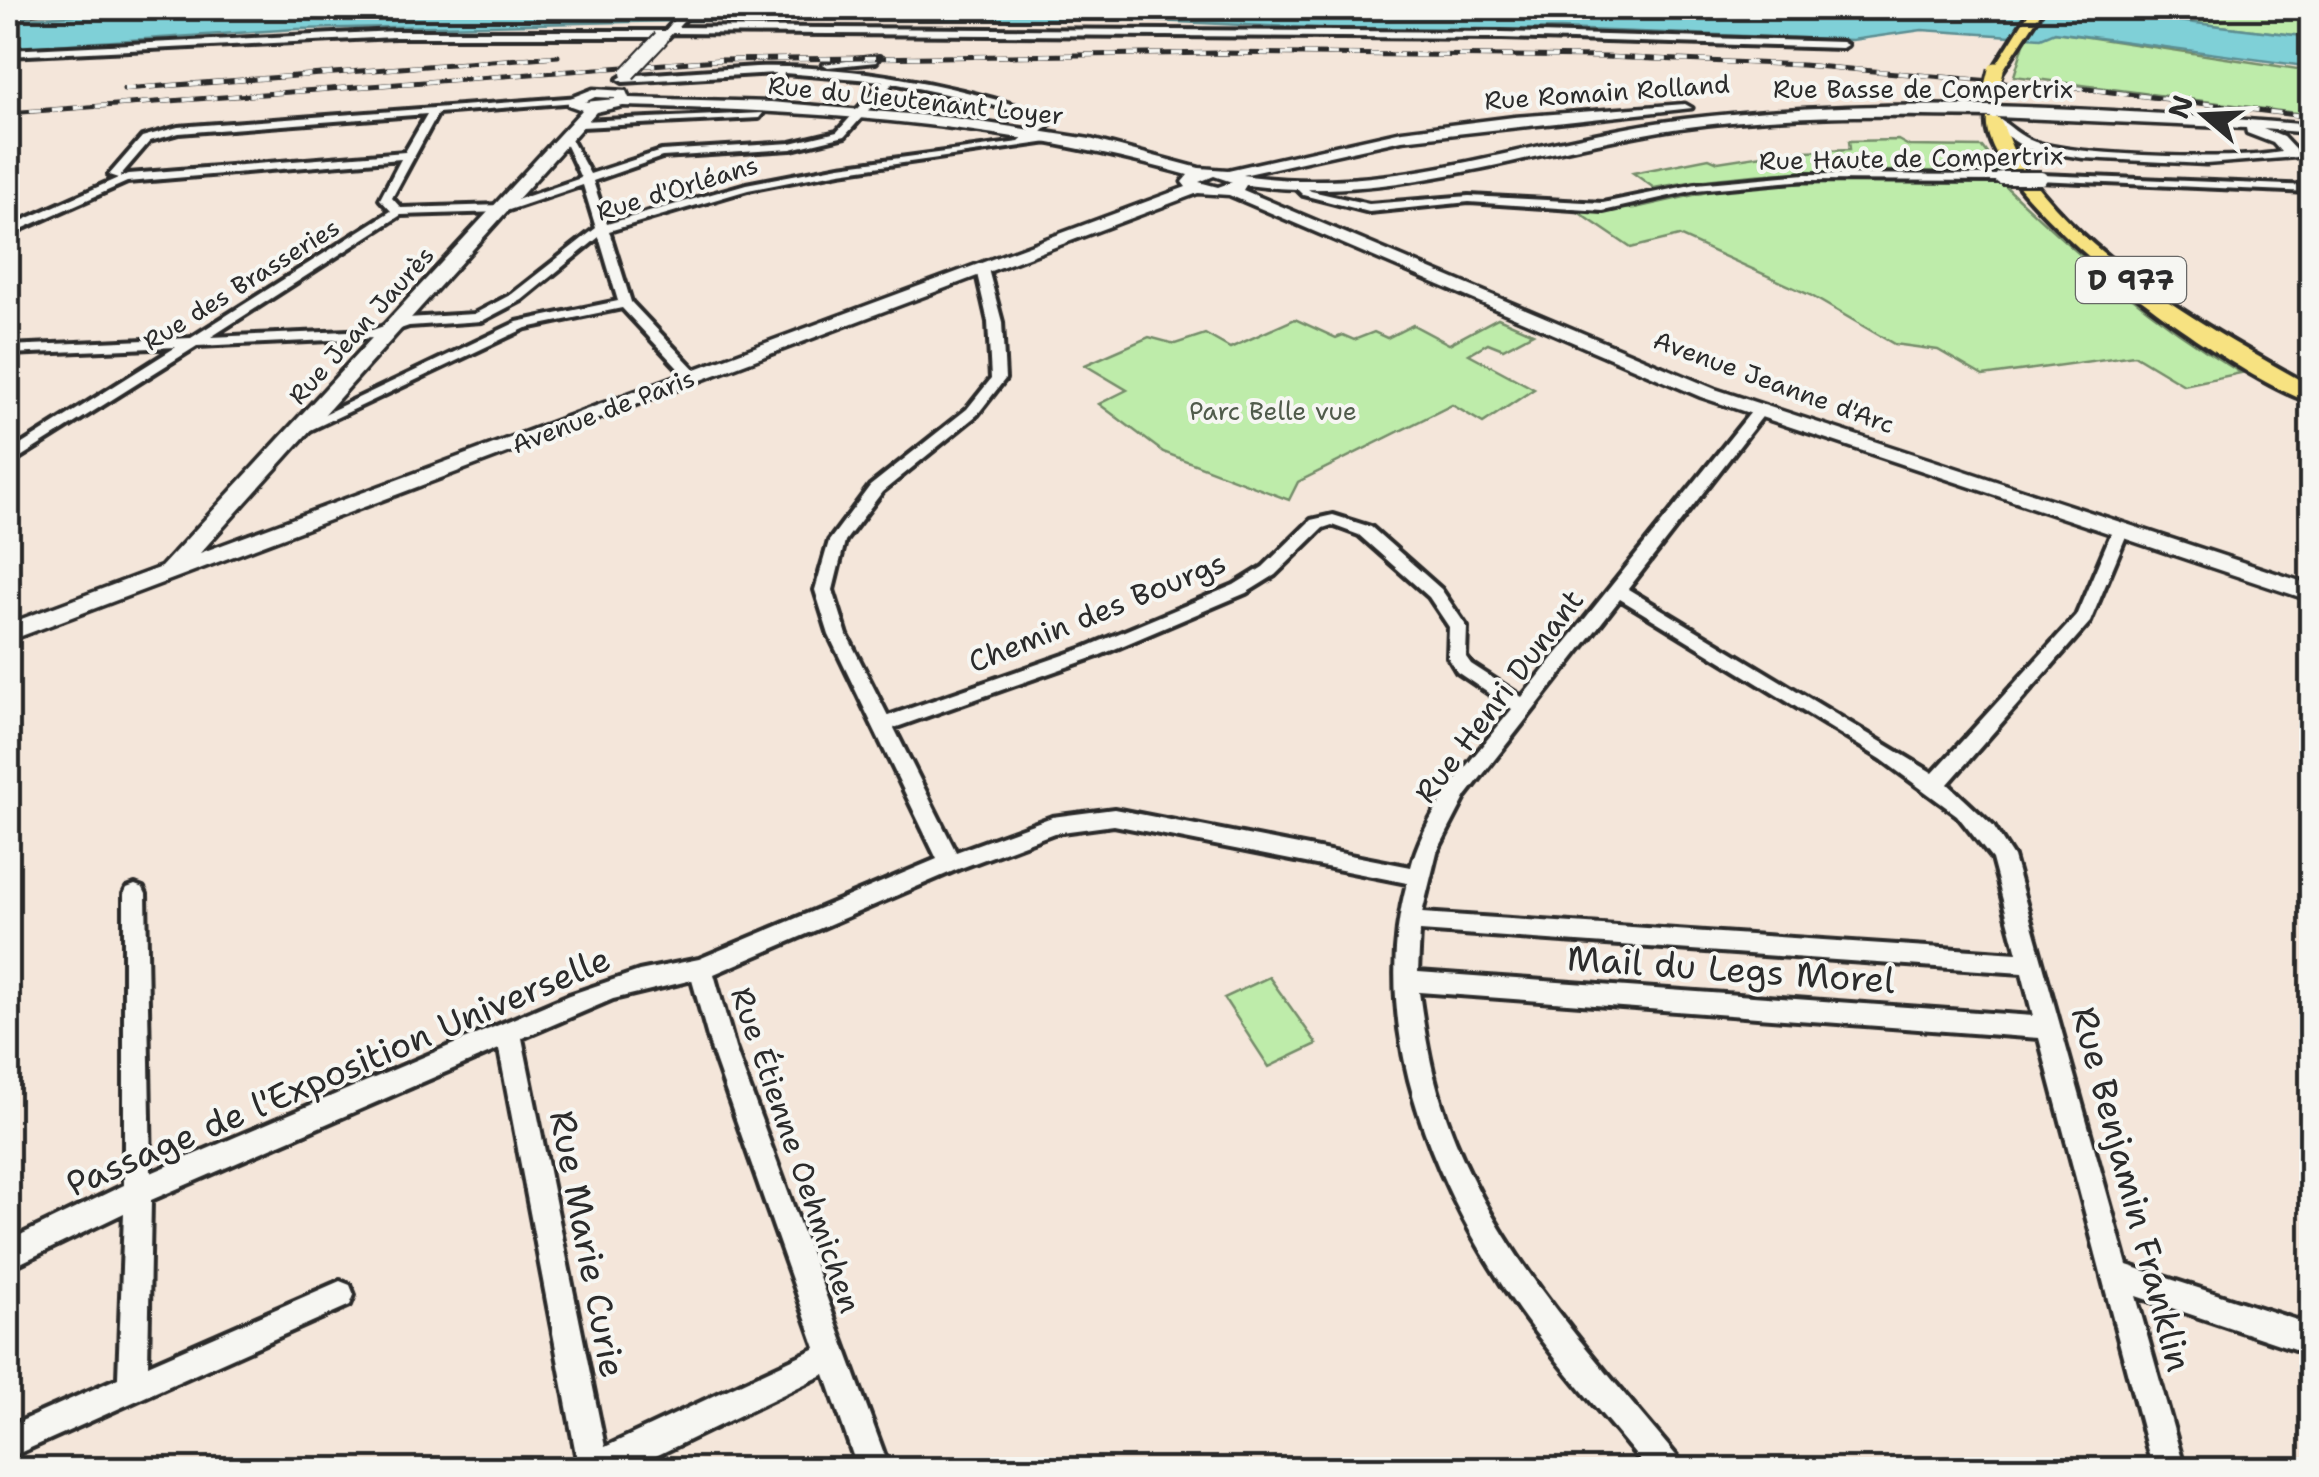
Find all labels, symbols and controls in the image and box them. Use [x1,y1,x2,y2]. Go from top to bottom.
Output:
north arrow [2154,65,2254,165]
street label: Rue Romain Rolland [1483,66,1731,118]
street label: Rue du Lieutenant Loyer [766,68,1066,132]
street label: Rue Basse de Compertrix [1773,72,2073,106]
text: N [2159,90,2202,124]
street label: Rue Haute de Compertrix [1759,138,2063,178]
street label: Rue d'Orléans [592,147,762,229]
street label: Rue des Brasseries [136,210,346,358]
street label: Rue Jean Jaurès [281,238,441,412]
road number: D 977 [2076,257,2186,303]
street label: Avenue Jeanne d'Arc [1649,323,1899,441]
street label: Avenue de Paris [507,360,699,462]
park label: Parc Belle vue [1189,394,1357,428]
street label: Chemin des Bourgs [962,542,1232,682]
street label: Rue Henri Dunant [1405,581,1593,811]
street label: Mail du Legs Morel [1566,934,1897,1004]
street label: Passage de l'Exposition Universelle [59,935,617,1207]
street label: Rue Étienne Oehmichen [721,982,871,1318]
street label: Rue Benjamin Franklin [2061,1001,2203,1377]
street label: Rue Marie Curie [539,1106,637,1382]

